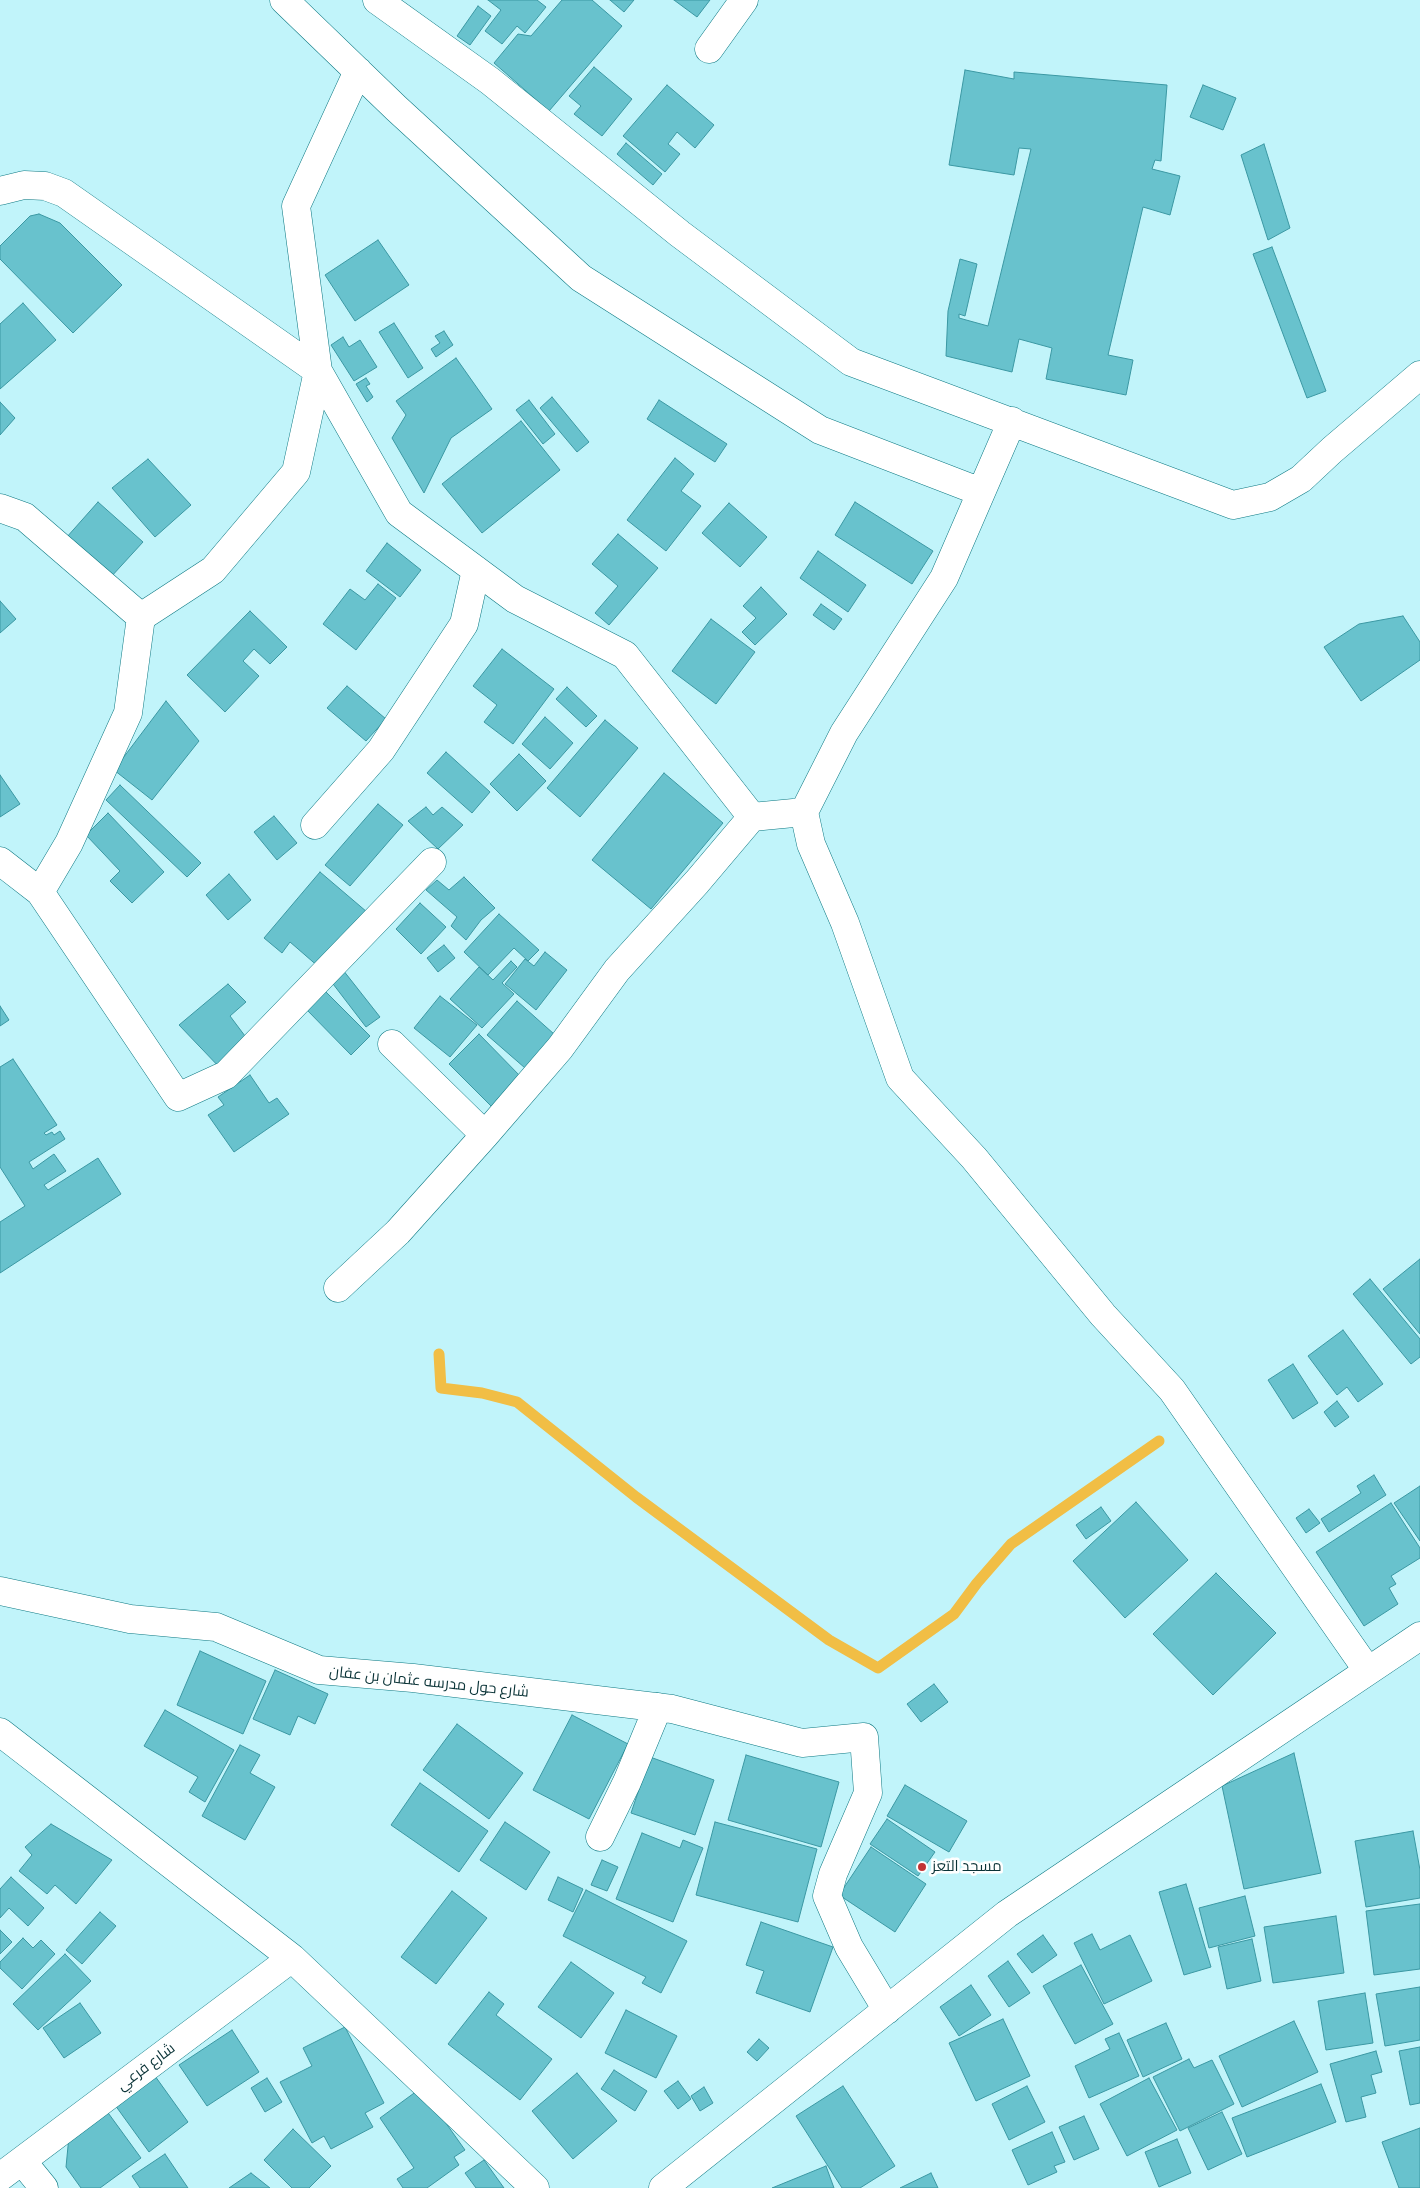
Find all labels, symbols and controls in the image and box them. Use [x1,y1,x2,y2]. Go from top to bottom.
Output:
street label: شارع حول مدرسه عثمان بن عفان [328,1663,530,1701]
place label: مسجد التعز [932,1858,1002,1876]
marker: مسجد التعز [916,1861,928,1873]
street label: شارع فرعي [113,2039,179,2095]

